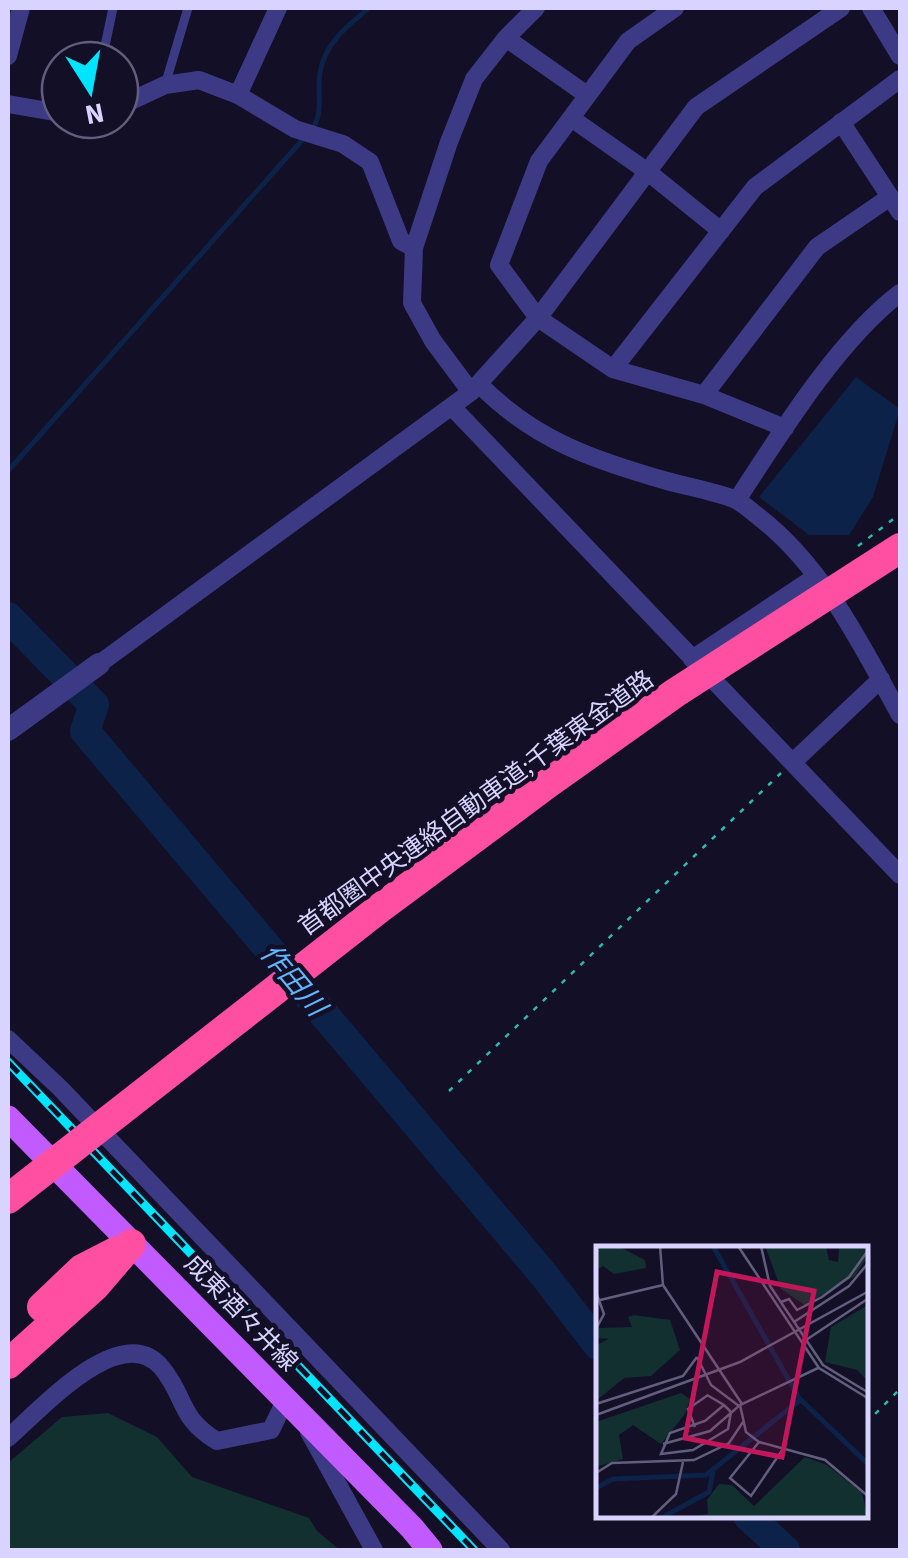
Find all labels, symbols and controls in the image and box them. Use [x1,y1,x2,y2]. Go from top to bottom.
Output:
north arrow [40,40,140,140]
text: N [82,92,108,135]
street label: 首都圏中央連絡自動車道;千葉東金道路 [291,662,661,944]
water label: 作田川 [251,935,337,1027]
inset map [596,1246,868,1518]
street label: 成東酒々井線 [176,1247,306,1379]

